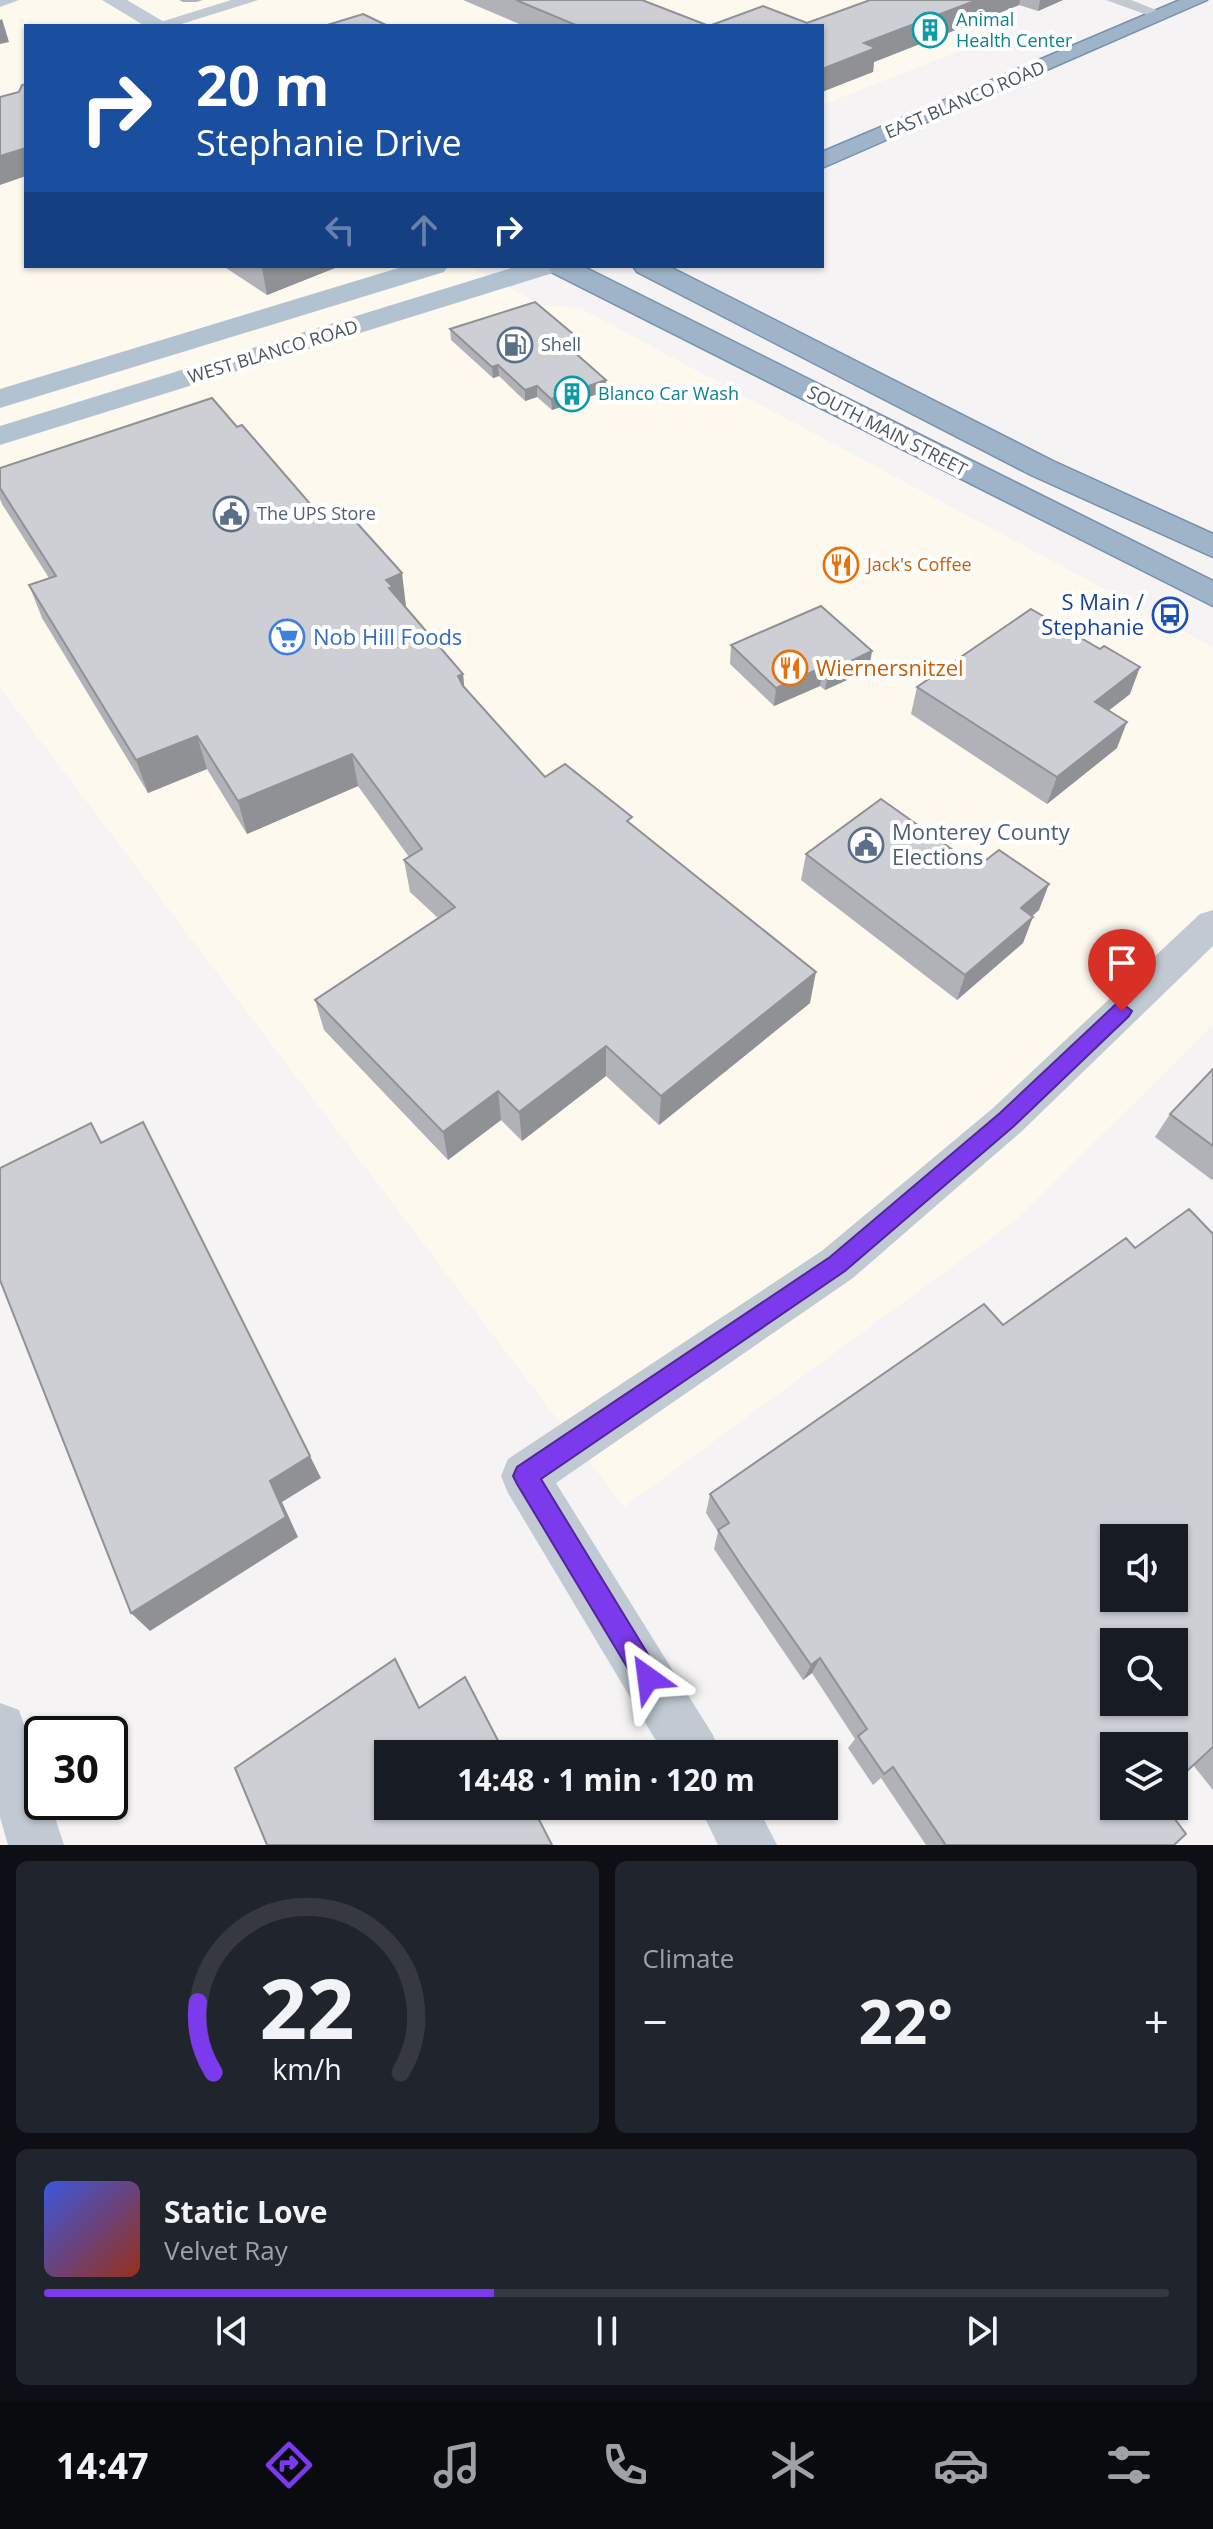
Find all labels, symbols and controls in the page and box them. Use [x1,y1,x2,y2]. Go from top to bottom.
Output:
place label: Animal Health Center [956,7,1073,52]
building icon: Animal Health Center [911,11,949,49]
text: 20 m [196,46,330,122]
street label: EAST BLANCO ROAD [881,55,1048,144]
icon: right [64,56,168,160]
text: Stephanie Drive [196,118,462,167]
icon: left [318,208,362,252]
icon: ahead [402,208,446,252]
icon: right [486,208,530,252]
street label: WEST BLANCO ROAD [185,314,361,388]
fuel station icon: Shell [496,326,534,364]
place label: Shell [541,332,581,356]
building icon: Blanco Car Wash [553,375,591,413]
street label: SOUTH MAIN STREET [803,379,972,481]
place label: Blanco Car Wash [598,381,739,405]
public building icon: The UPS Store [212,495,250,533]
place label: The UPS Store [257,501,376,525]
restaurant icon: Jack's Coffee [822,546,860,584]
place label: Jack's Coffee [865,552,972,576]
place label: S Main / Stephanie [1041,586,1144,641]
bus stop icon: S Main / Stephanie [1151,596,1189,634]
supermarket icon: Nob Hill Foods [268,618,306,656]
place label: Nob Hill Foods [313,621,462,651]
restaurant icon: Wiernersnitzel [771,649,809,687]
place label: Wiernersnitzel [816,652,964,682]
place label: Monterey County Elections [892,816,1071,871]
public building icon: Monterey County Elections [847,826,885,864]
pin [1088,929,1156,1011]
icon: arrive [1100,941,1144,985]
map controls [1100,1524,1188,1820]
button: sound [1100,1524,1188,1612]
button: search [1100,1628,1188,1716]
position arrow [606,1636,690,1720]
speed limit sign: 30 [24,1716,128,1820]
button: layers [1100,1732,1188,1820]
text: 14:48 · 1 min · 120 m [457,1759,755,1800]
text: Climate [643,1940,734,1976]
text: 22 [260,1950,355,2063]
text: 22° [859,1980,953,2062]
text: − [643,1991,668,2051]
text: + [1144,1991,1169,2051]
text: km/h [273,2049,342,2088]
text: Static Love [164,2191,327,2232]
text: Velvet Ray [164,2232,288,2268]
icon: previous [210,2309,254,2353]
icon: pause [585,2309,629,2353]
icon: next [960,2309,1004,2353]
icon: directions [261,2437,317,2493]
icon: music [429,2437,485,2493]
icon: phone [597,2437,653,2493]
icon: climate [765,2437,821,2493]
icon: car [933,2437,989,2493]
icon: filters [1101,2437,1157,2493]
text: 14:47 [56,2441,149,2490]

